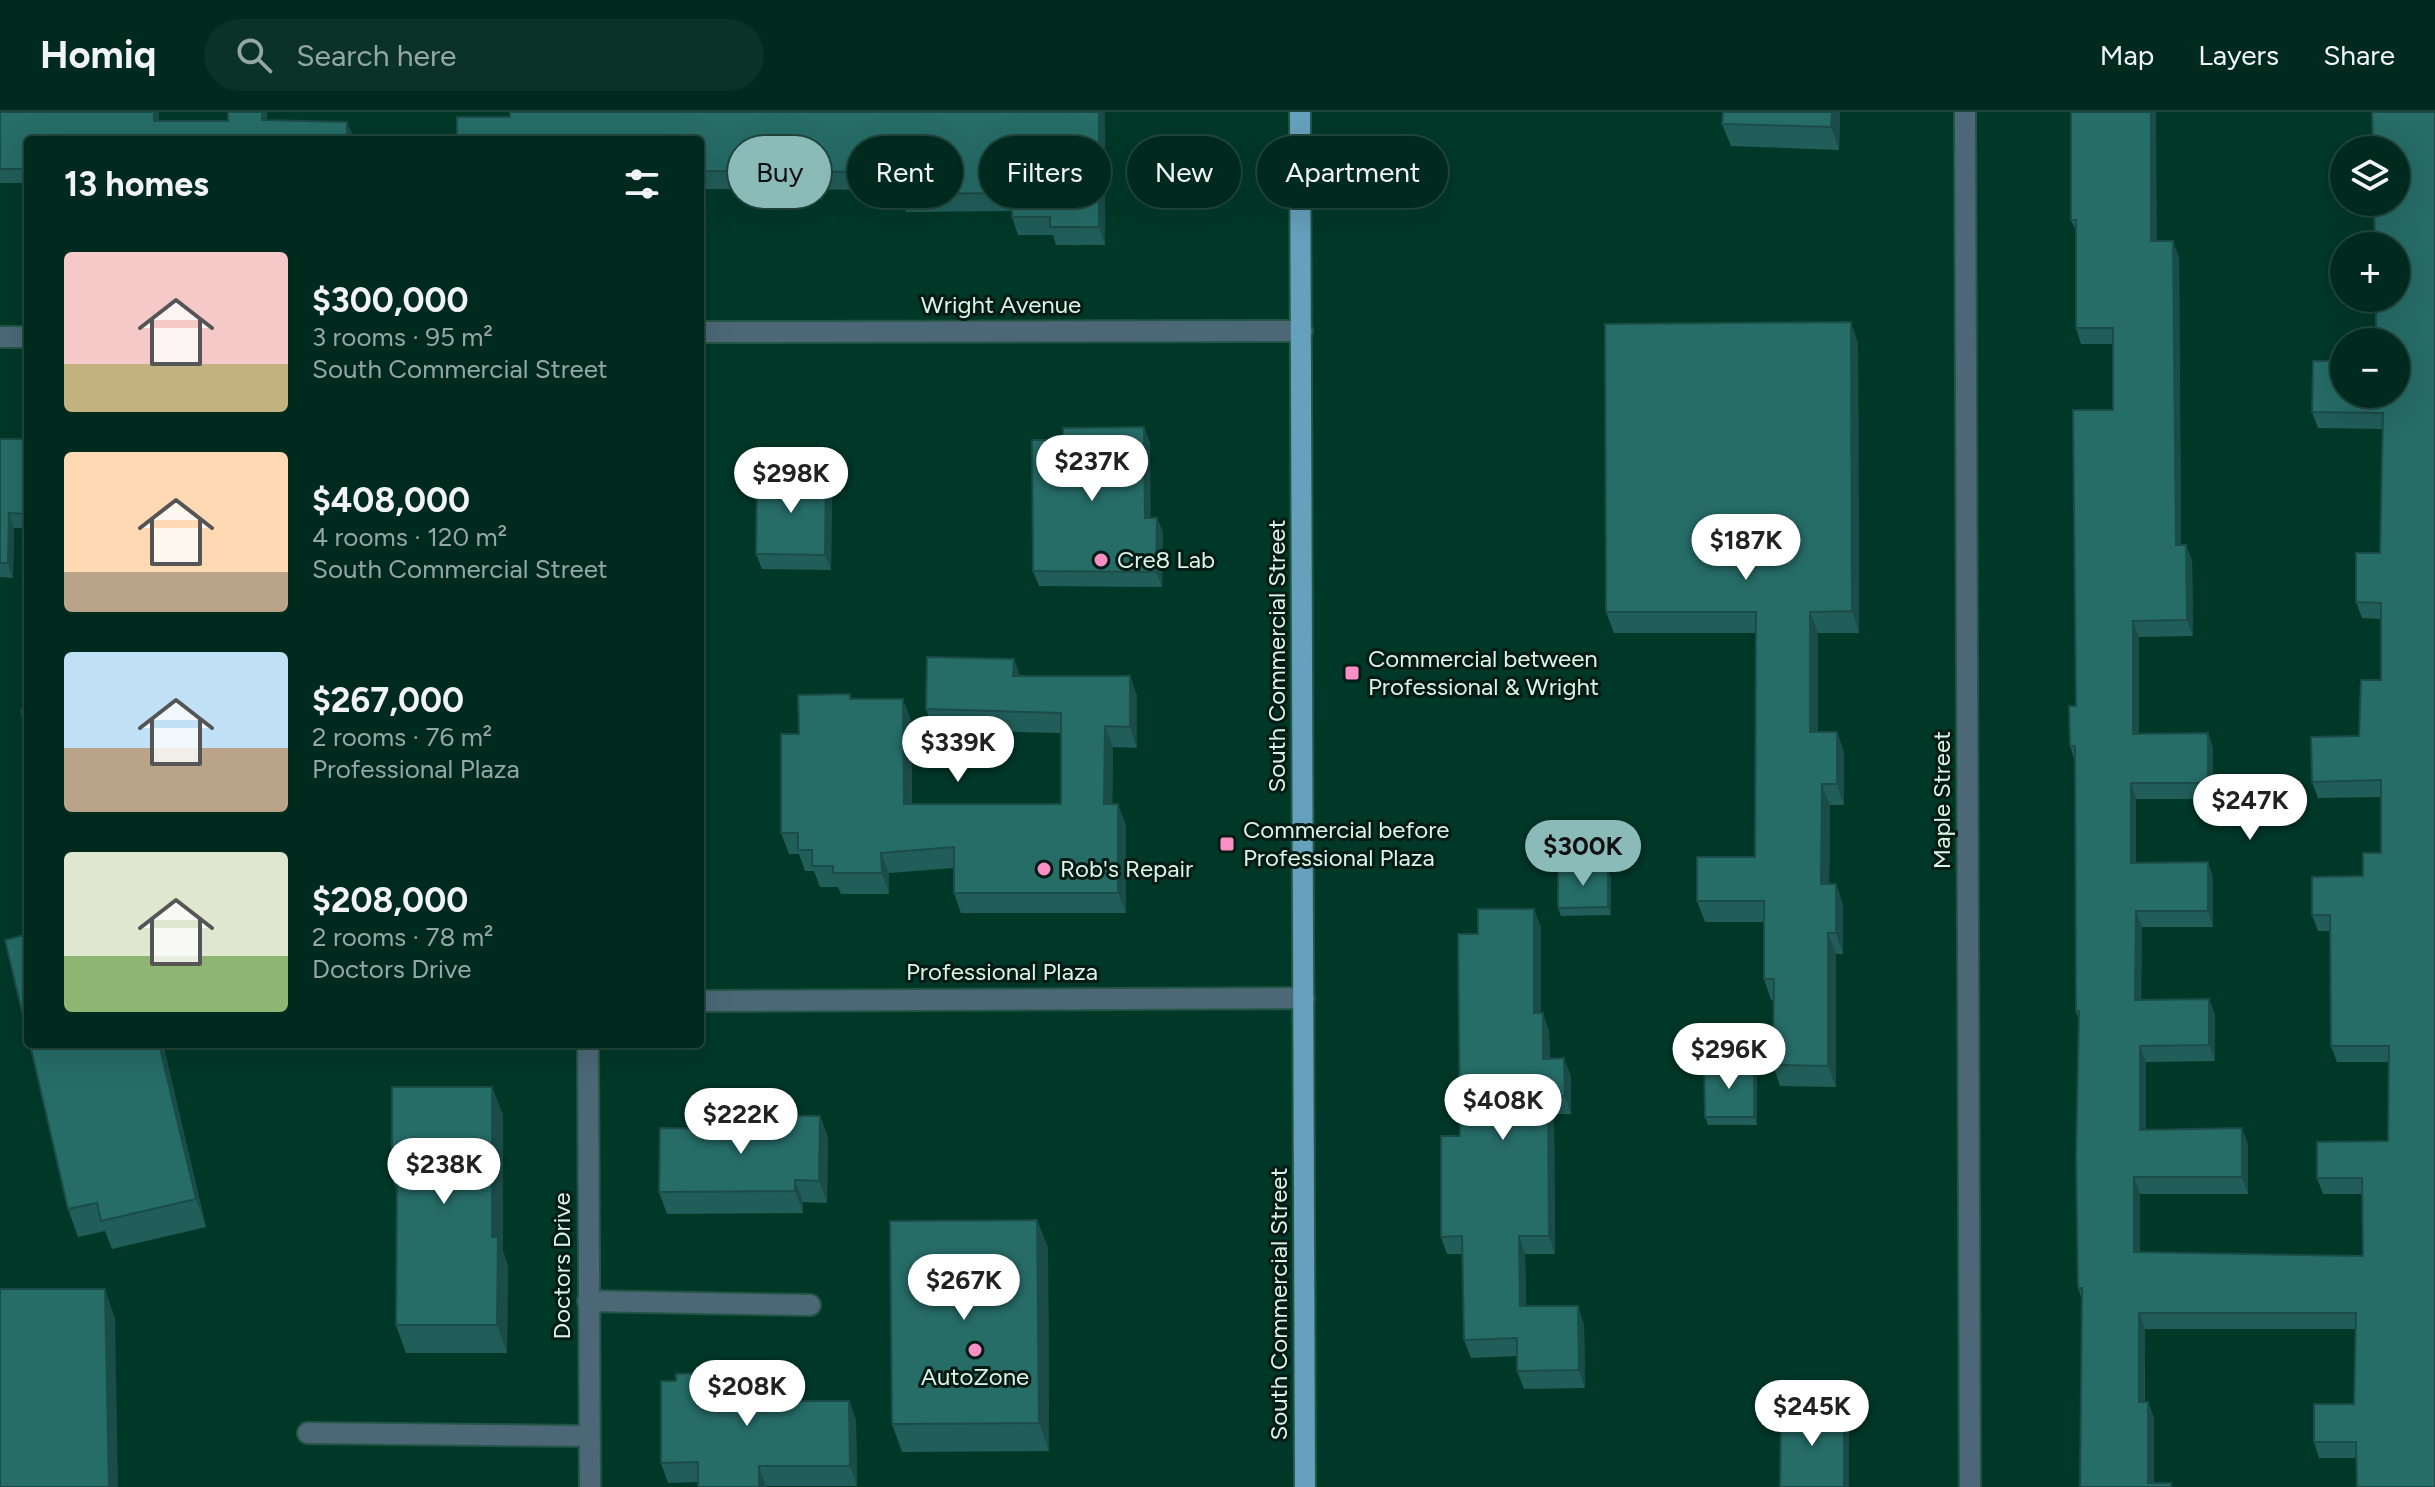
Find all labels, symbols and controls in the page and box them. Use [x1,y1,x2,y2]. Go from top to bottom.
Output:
search box [204,19,764,91]
text: Homiq [40,32,156,78]
icon: search [232,33,276,77]
text: Search here [296,37,456,74]
text: Map [2100,38,2154,72]
text: Layers [2198,38,2279,72]
text: Share [2323,38,2395,72]
chip: Buy [728,136,831,208]
chip: Rent [847,136,963,208]
chip: Filters [979,136,1111,208]
chip: New [1127,136,1241,208]
chip: Apartment [1257,136,1448,208]
map controls [2330,136,2410,408]
button: layers [2330,136,2410,216]
icon: filters [620,162,664,206]
text: 13 homes [64,164,209,205]
button: + [2330,232,2410,312]
text: $300,000 [312,280,469,321]
icon: home [128,284,224,380]
street label: Wright Avenue [921,290,1081,319]
text: 3 rooms · 95 m² [312,321,493,353]
button: − [2330,328,2410,408]
text: South Commercial Street [312,353,608,385]
pin: $237K [1036,435,1148,503]
text: $237K [1054,445,1130,477]
pin: $298K [735,447,847,515]
text: $298K [752,457,830,489]
text: $408,000 [312,480,470,521]
icon: home [128,484,224,580]
pin: $187K [1690,514,1802,582]
street label: South Commercial Street [1262,520,1291,792]
text: 4 rooms · 120 m² [312,521,507,553]
text: $187K [1709,524,1783,556]
place label: Cre8 Lab [1117,545,1215,574]
marker: Cre8 Lab [1092,551,1110,569]
text: South Commercial Street [312,553,608,585]
place label: Commercial between Professional & Wright [1368,644,1599,701]
marker: Commercial between Professional & Wright [1343,664,1361,682]
text: $267,000 [312,680,464,721]
icon: home [128,684,224,780]
pin: $339K [902,716,1014,784]
text: 2 rooms · 76 m² [312,721,492,753]
text: $339K [920,726,996,758]
street label: Maple Street [1927,731,1956,869]
text: Professional Plaza [312,753,520,785]
pin: $247K [2194,774,2306,842]
text: $247K [2211,784,2289,816]
place label: Commercial before Professional Plaza [1243,815,1449,872]
pin: $300K [1527,820,1639,888]
text: $300K [1543,830,1623,862]
marker: Commercial before Professional Plaza [1218,835,1236,853]
place label: Rob's Repair [1060,854,1193,883]
marker: Rob's Repair [1035,860,1053,878]
text: $208,000 [312,880,468,921]
icon: home [128,884,224,980]
text: 2 rooms · 78 m² [312,921,493,953]
text: Doctors Drive [312,953,471,985]
street label: Professional Plaza [906,957,1098,986]
pin: $296K [1673,1023,1785,1091]
text: $296K [1691,1033,1767,1065]
pin: $408K [1447,1074,1559,1142]
text: $408K [1463,1084,1543,1116]
pin: $222K [685,1088,797,1156]
text: $222K [703,1098,779,1130]
pin: $238K [388,1138,500,1206]
text: $238K [405,1148,483,1180]
street label: South Commercial Street [1264,1168,1293,1440]
street label: Doctors Drive [547,1192,576,1340]
pin: $267K [908,1254,1020,1322]
text: $267K [926,1264,1002,1296]
marker: AutoZone [966,1341,984,1359]
pin: $208K [691,1360,803,1428]
place label: AutoZone [921,1362,1029,1391]
text: $208K [707,1370,787,1402]
pin: $245K [1756,1380,1868,1448]
text: $245K [1773,1390,1851,1422]

